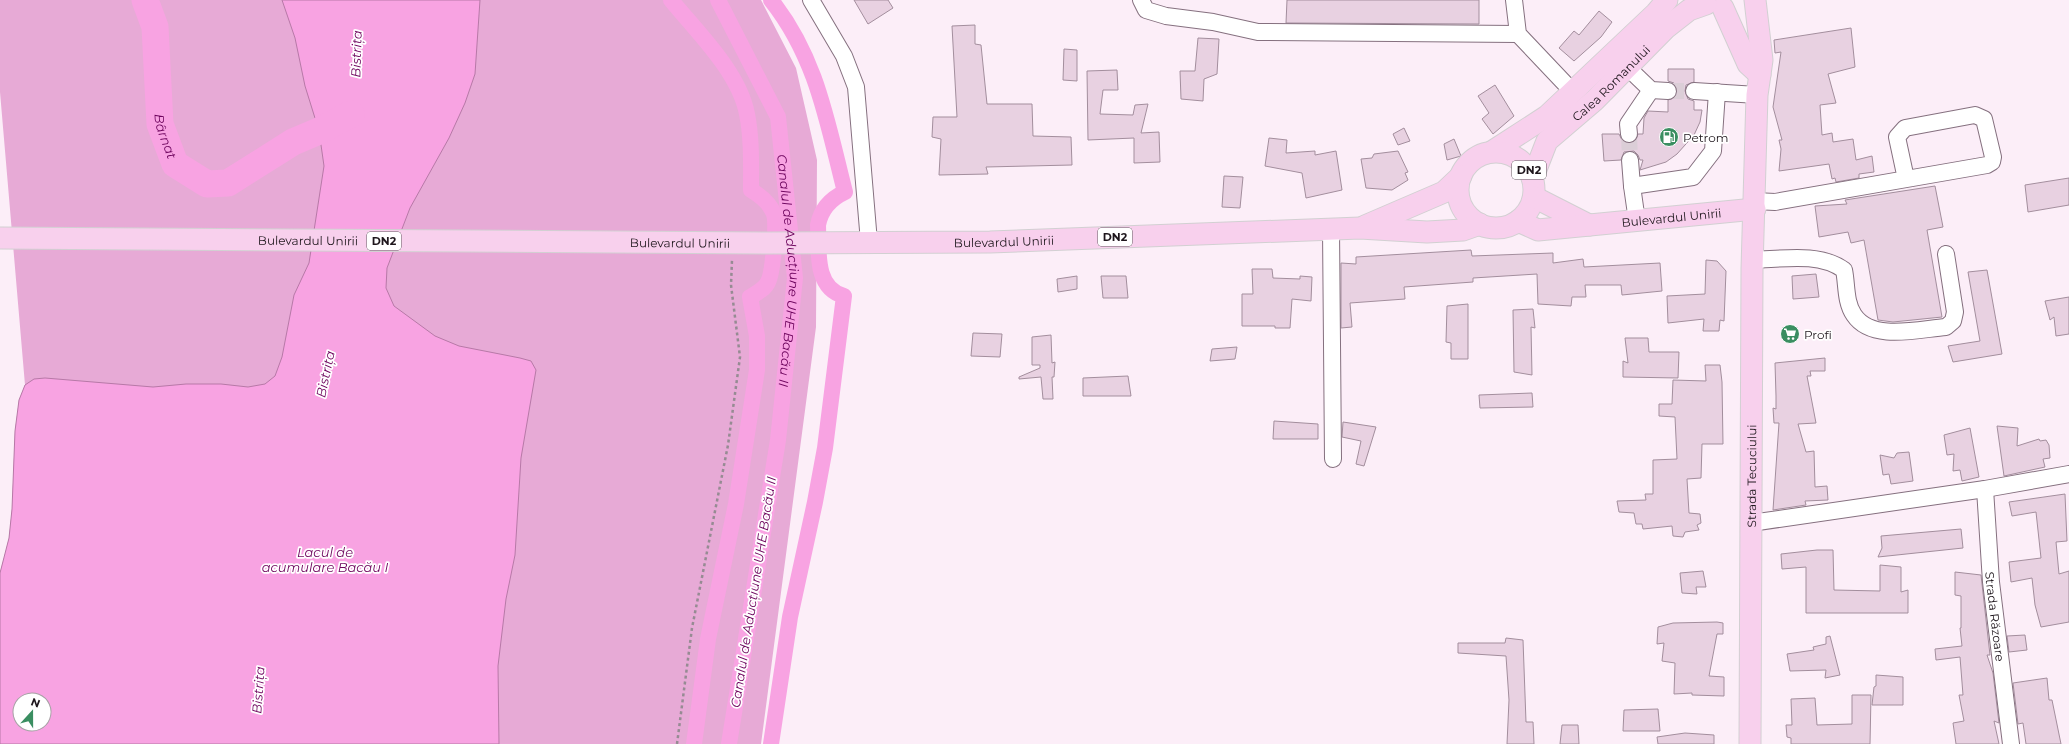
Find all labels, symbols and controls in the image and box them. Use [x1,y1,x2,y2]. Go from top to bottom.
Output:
water label: Bistrița [347,30,366,78]
street label: Calea Romanului [1569,42,1653,124]
water label: Bârnat [151,113,181,162]
fuel station icon: Petrom [1658,126,1680,148]
place label: Petrom [1683,130,1729,145]
water label: Canalul de Aducțiune UHE Bacău II [774,153,803,388]
road number: DN2 [1512,161,1546,179]
street label: Bulevardul Unirii [1621,205,1722,229]
road number: DN2 [1098,228,1132,246]
street label: Bulevardul Unirii [258,232,358,248]
road number: DN2 [367,232,401,250]
street label: Bulevardul Unirii [954,232,1054,250]
street label: Bulevardul Unirii [630,235,730,250]
supermarket icon: Profi [1779,323,1801,345]
place label: Profi [1804,327,1832,342]
water label: Bistrița [312,349,339,399]
street label: Strada Tecuciului [1743,425,1759,528]
water label: Canalul de Aducțiune UHE Bacău II [727,475,780,709]
water label: Lacul de acumulare Bacău I [262,544,388,575]
street label: Strada Răzoare [1983,571,2008,662]
water label: Bistrița [248,666,269,714]
north arrow [12,692,52,732]
text: N [29,695,42,711]

